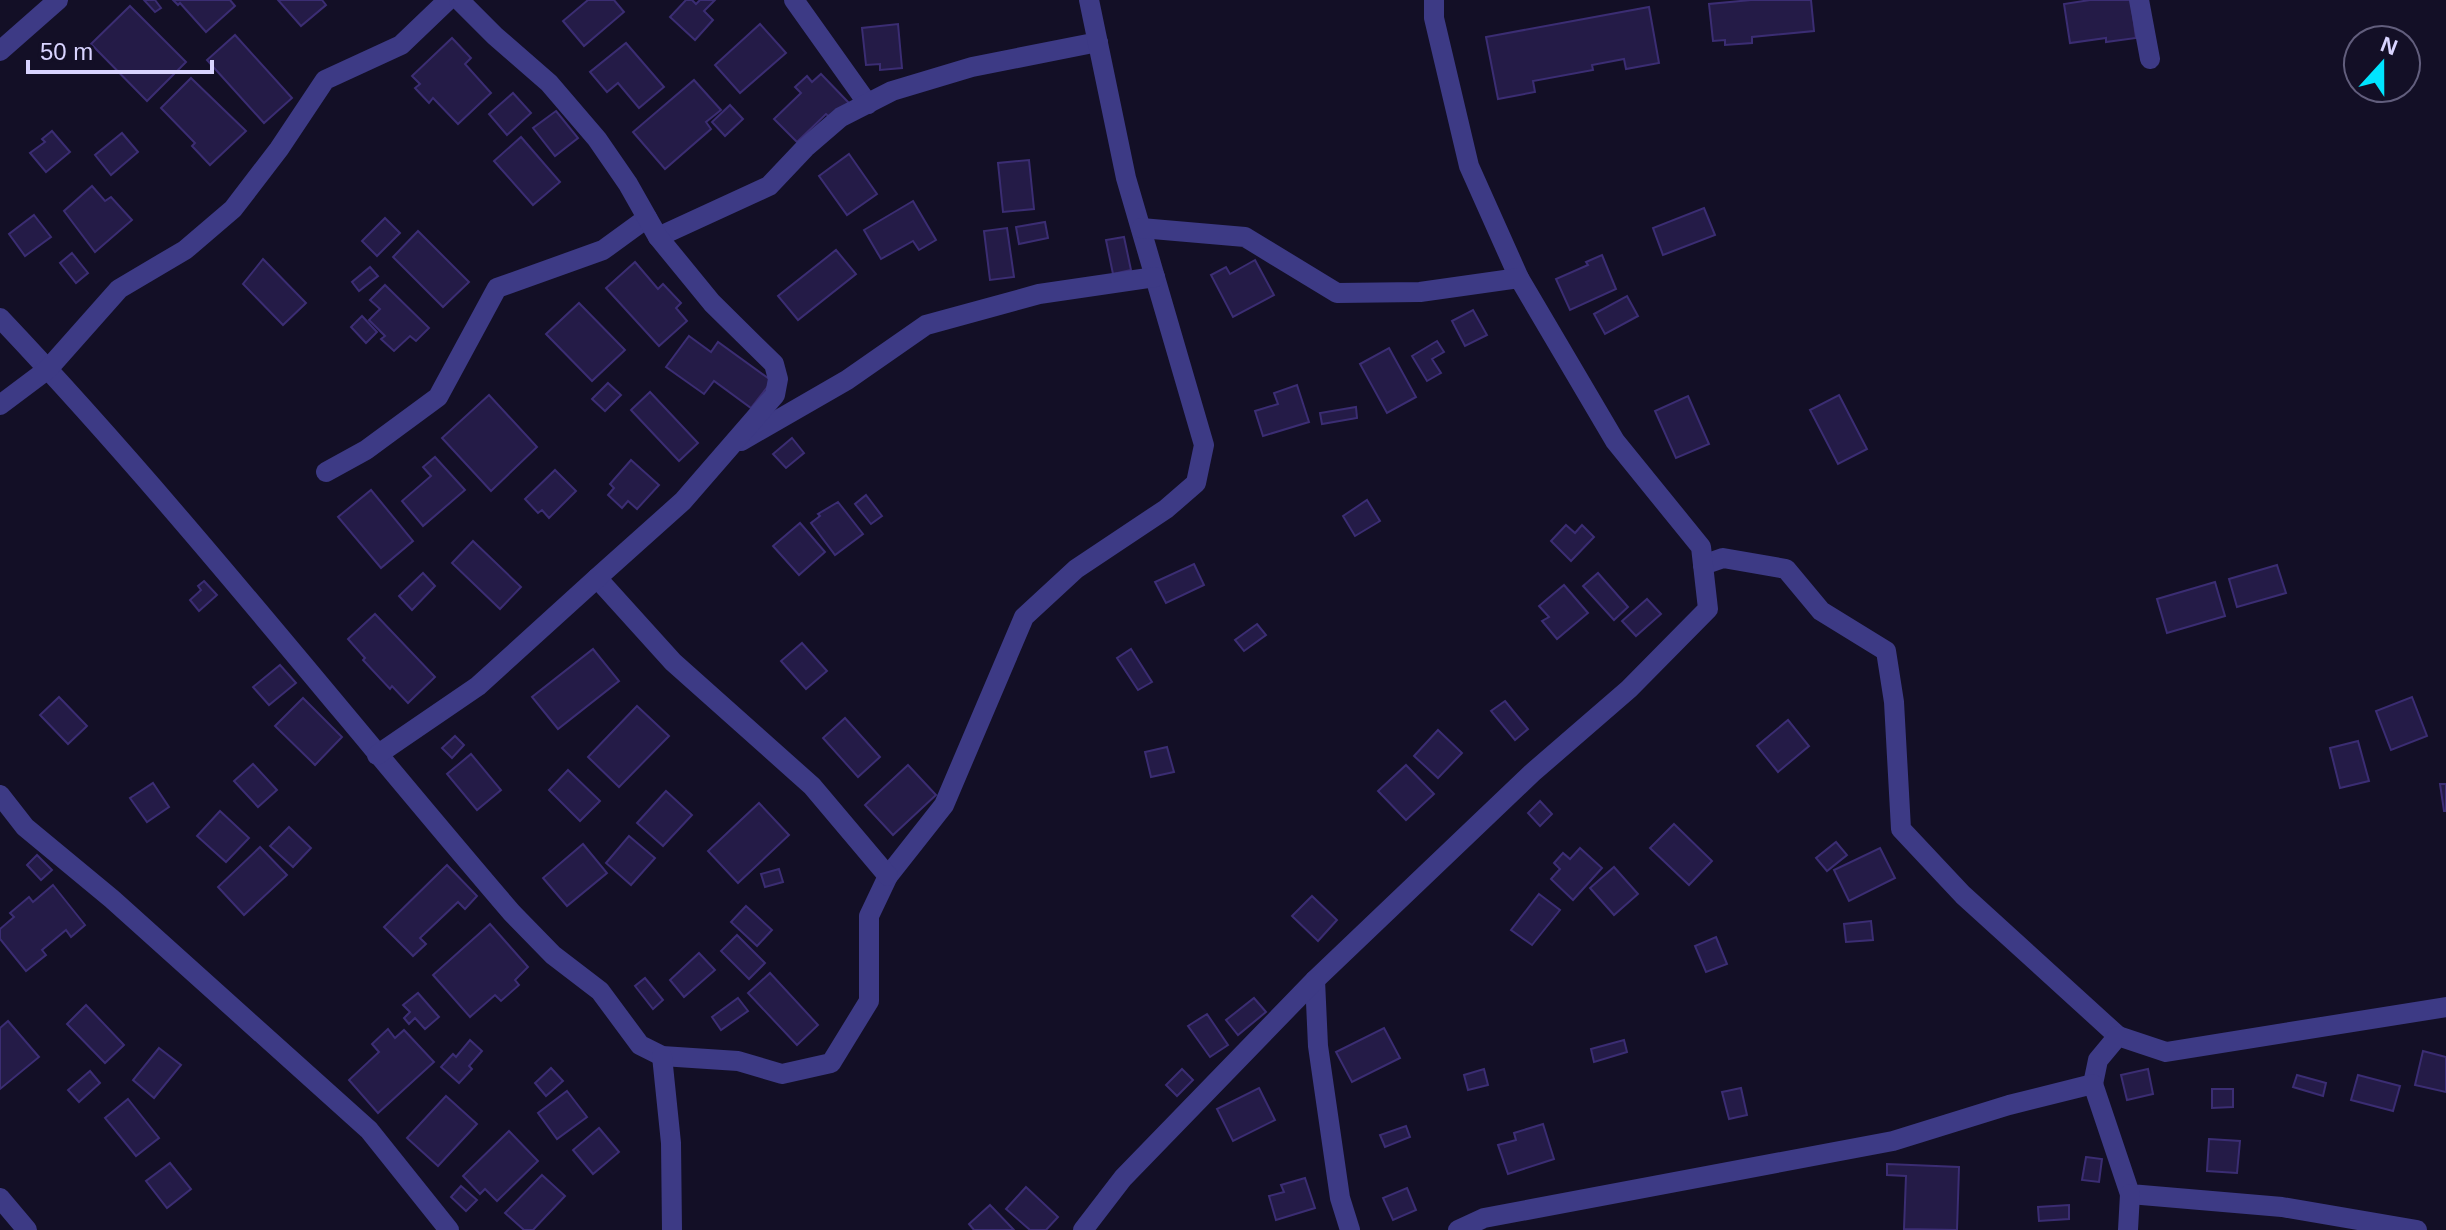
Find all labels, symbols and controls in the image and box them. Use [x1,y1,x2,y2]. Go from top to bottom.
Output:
scale bar [28,24,212,74]
north arrow [2342,24,2422,104]
text: N [2377,31,2401,60]
text: 50 m [40,38,93,65]

